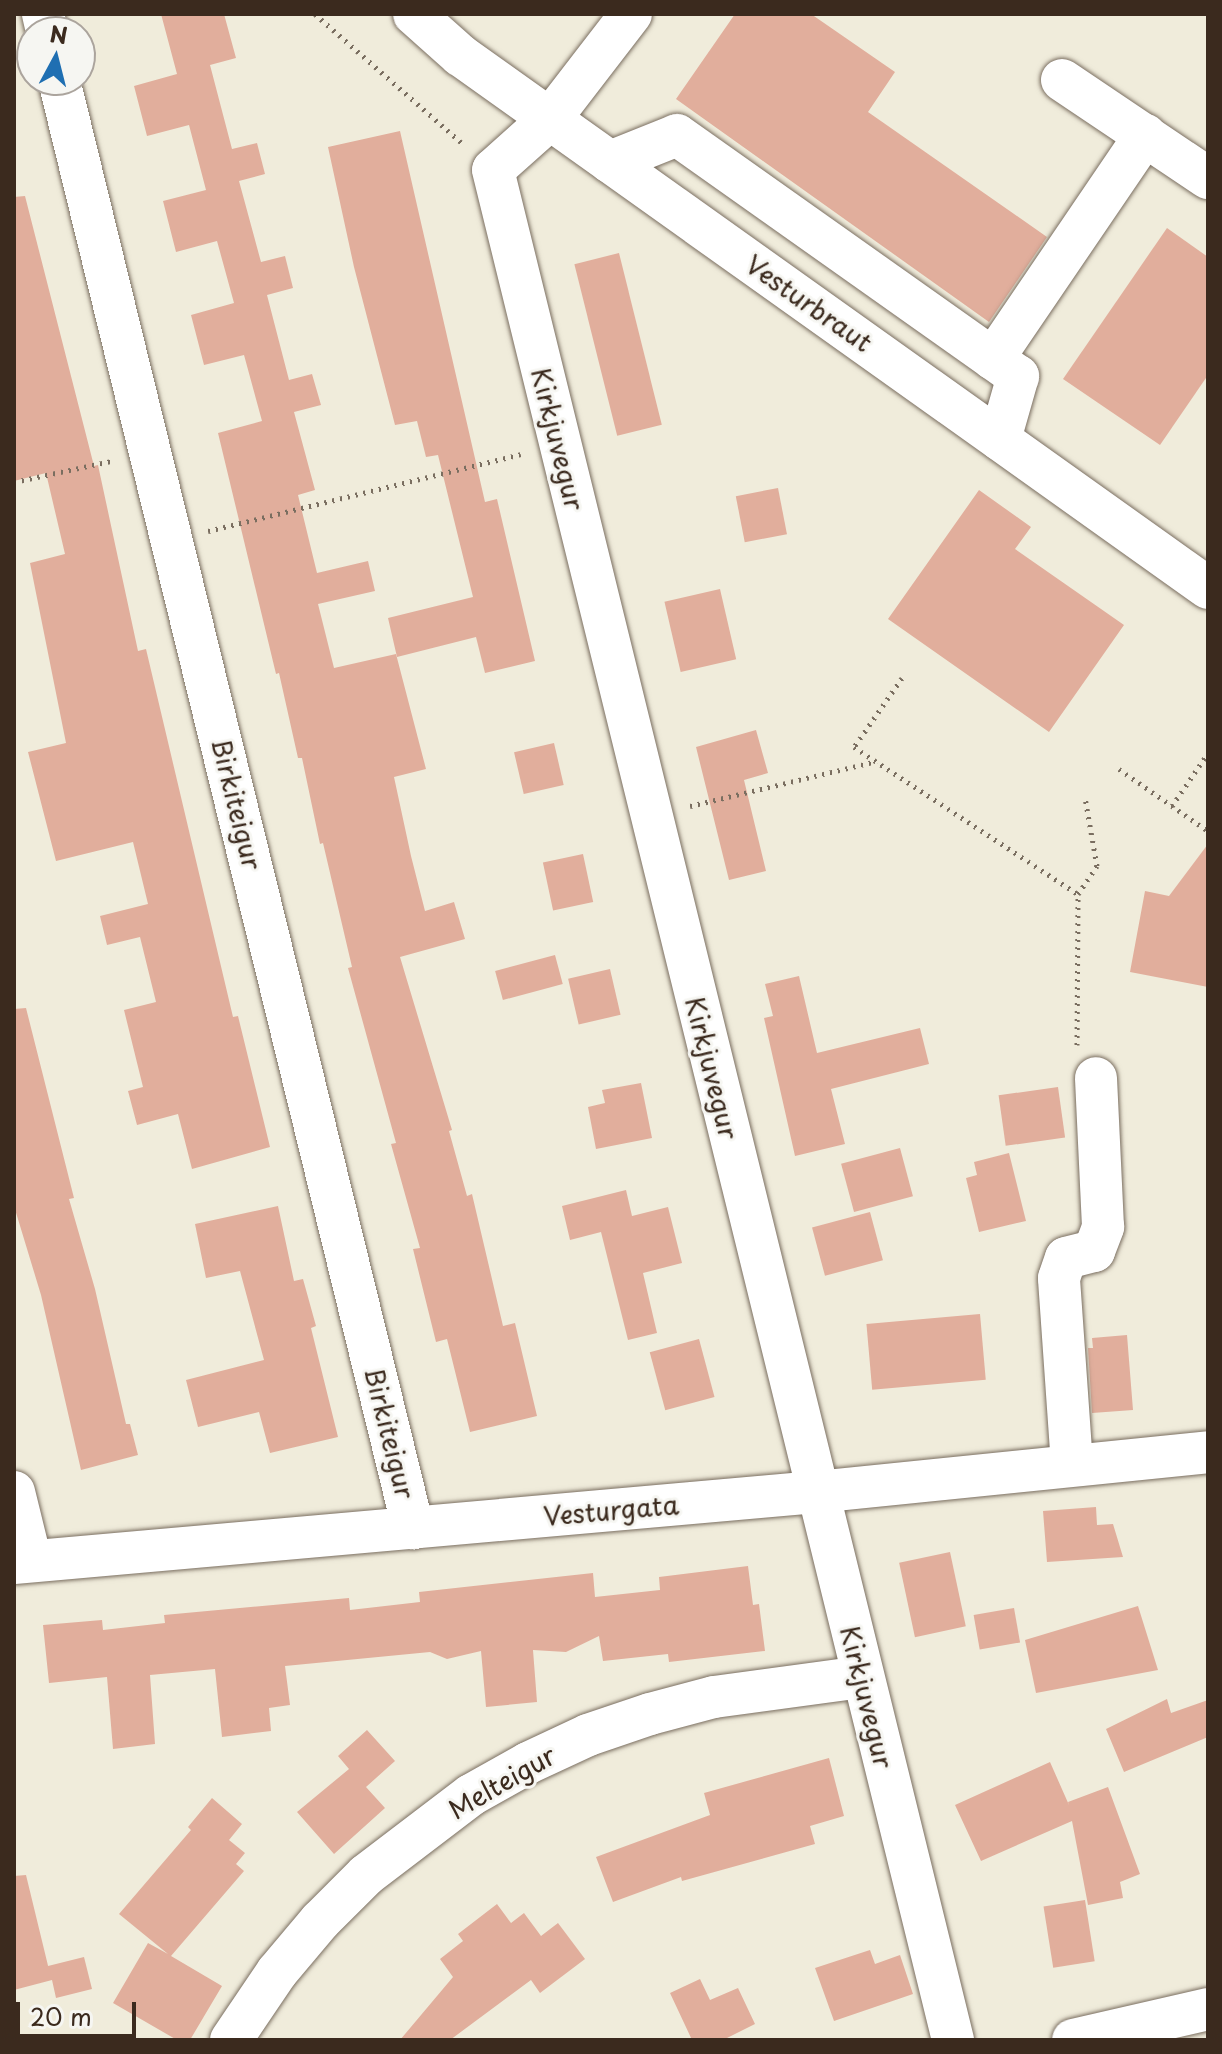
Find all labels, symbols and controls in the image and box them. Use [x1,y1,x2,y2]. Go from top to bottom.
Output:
north arrow [16,16,96,96]
text: N [48,16,69,51]
street label: Vesturbraut [740,248,878,358]
street label: Kirkjuvegur [525,365,591,513]
street label: Birkiteigur [206,735,268,873]
street label: Kirkjuvegur [679,994,745,1142]
street label: Birkiteigur [359,1364,421,1502]
street label: Vesturgata [542,1489,680,1531]
street label: Kirkjuvegur [834,1623,900,1771]
street label: Melteigur [443,1739,561,1825]
scale bar [20,1986,140,2036]
text: 20 m [30,1998,92,2034]

